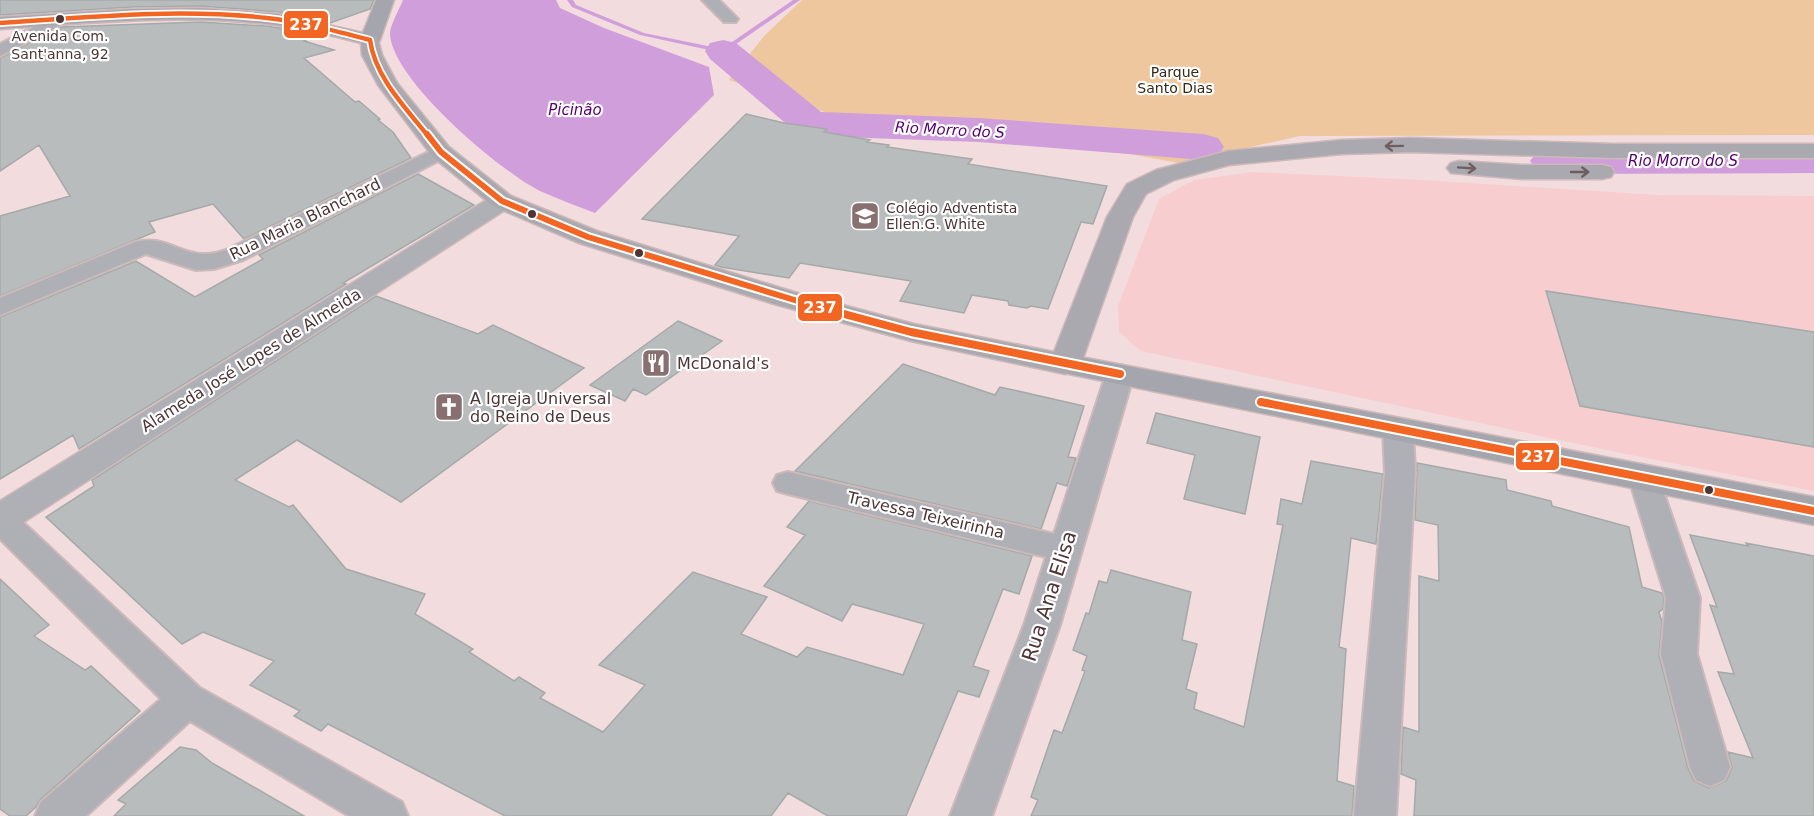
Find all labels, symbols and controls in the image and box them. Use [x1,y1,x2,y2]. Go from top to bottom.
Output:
line badge: 237 [283,10,329,39]
marker: Avenida Com. Sant'anna, 92 [54,13,66,25]
text: 237 [289,15,323,34]
place label: Avenida Com. Sant'anna, 92 [11,28,109,62]
park label: Parque Santo Dias [1137,64,1213,96]
water label: Picinão [548,101,602,119]
water label: Rio Morro do S [895,118,1006,142]
one-way arrow [1385,140,1405,151]
water label: Rio Morro do S [1628,152,1738,170]
one-way arrow [1456,163,1476,174]
one-way arrow [1570,166,1590,178]
street label: Rua Maria Blanchard [226,174,384,264]
school or university icon: Colégio Adventista Ellen.G. White [849,200,881,232]
place label: Colégio Adventista Ellen.G. White [886,200,1017,232]
unlabelled marker [526,208,538,220]
unlabelled marker [633,247,645,259]
street label: Alameda José Lopes de Almeida [138,284,364,436]
line badge: 237 [797,293,843,322]
text: 237 [803,298,837,317]
restaurant icon: McDonald's [640,347,672,379]
place label: McDonald's [677,354,769,373]
place label: A Igreja Universal do Reino de Deus [470,389,611,426]
church icon: A Igreja Universal do Reino de Deus [433,391,465,423]
line badge: 237 [1515,442,1560,471]
text: 237 [1521,447,1555,466]
unlabelled marker [1703,484,1715,496]
street label: Travessa Teixeirinha [845,487,1006,542]
street label: Rua Ana Elisa [1017,528,1081,664]

